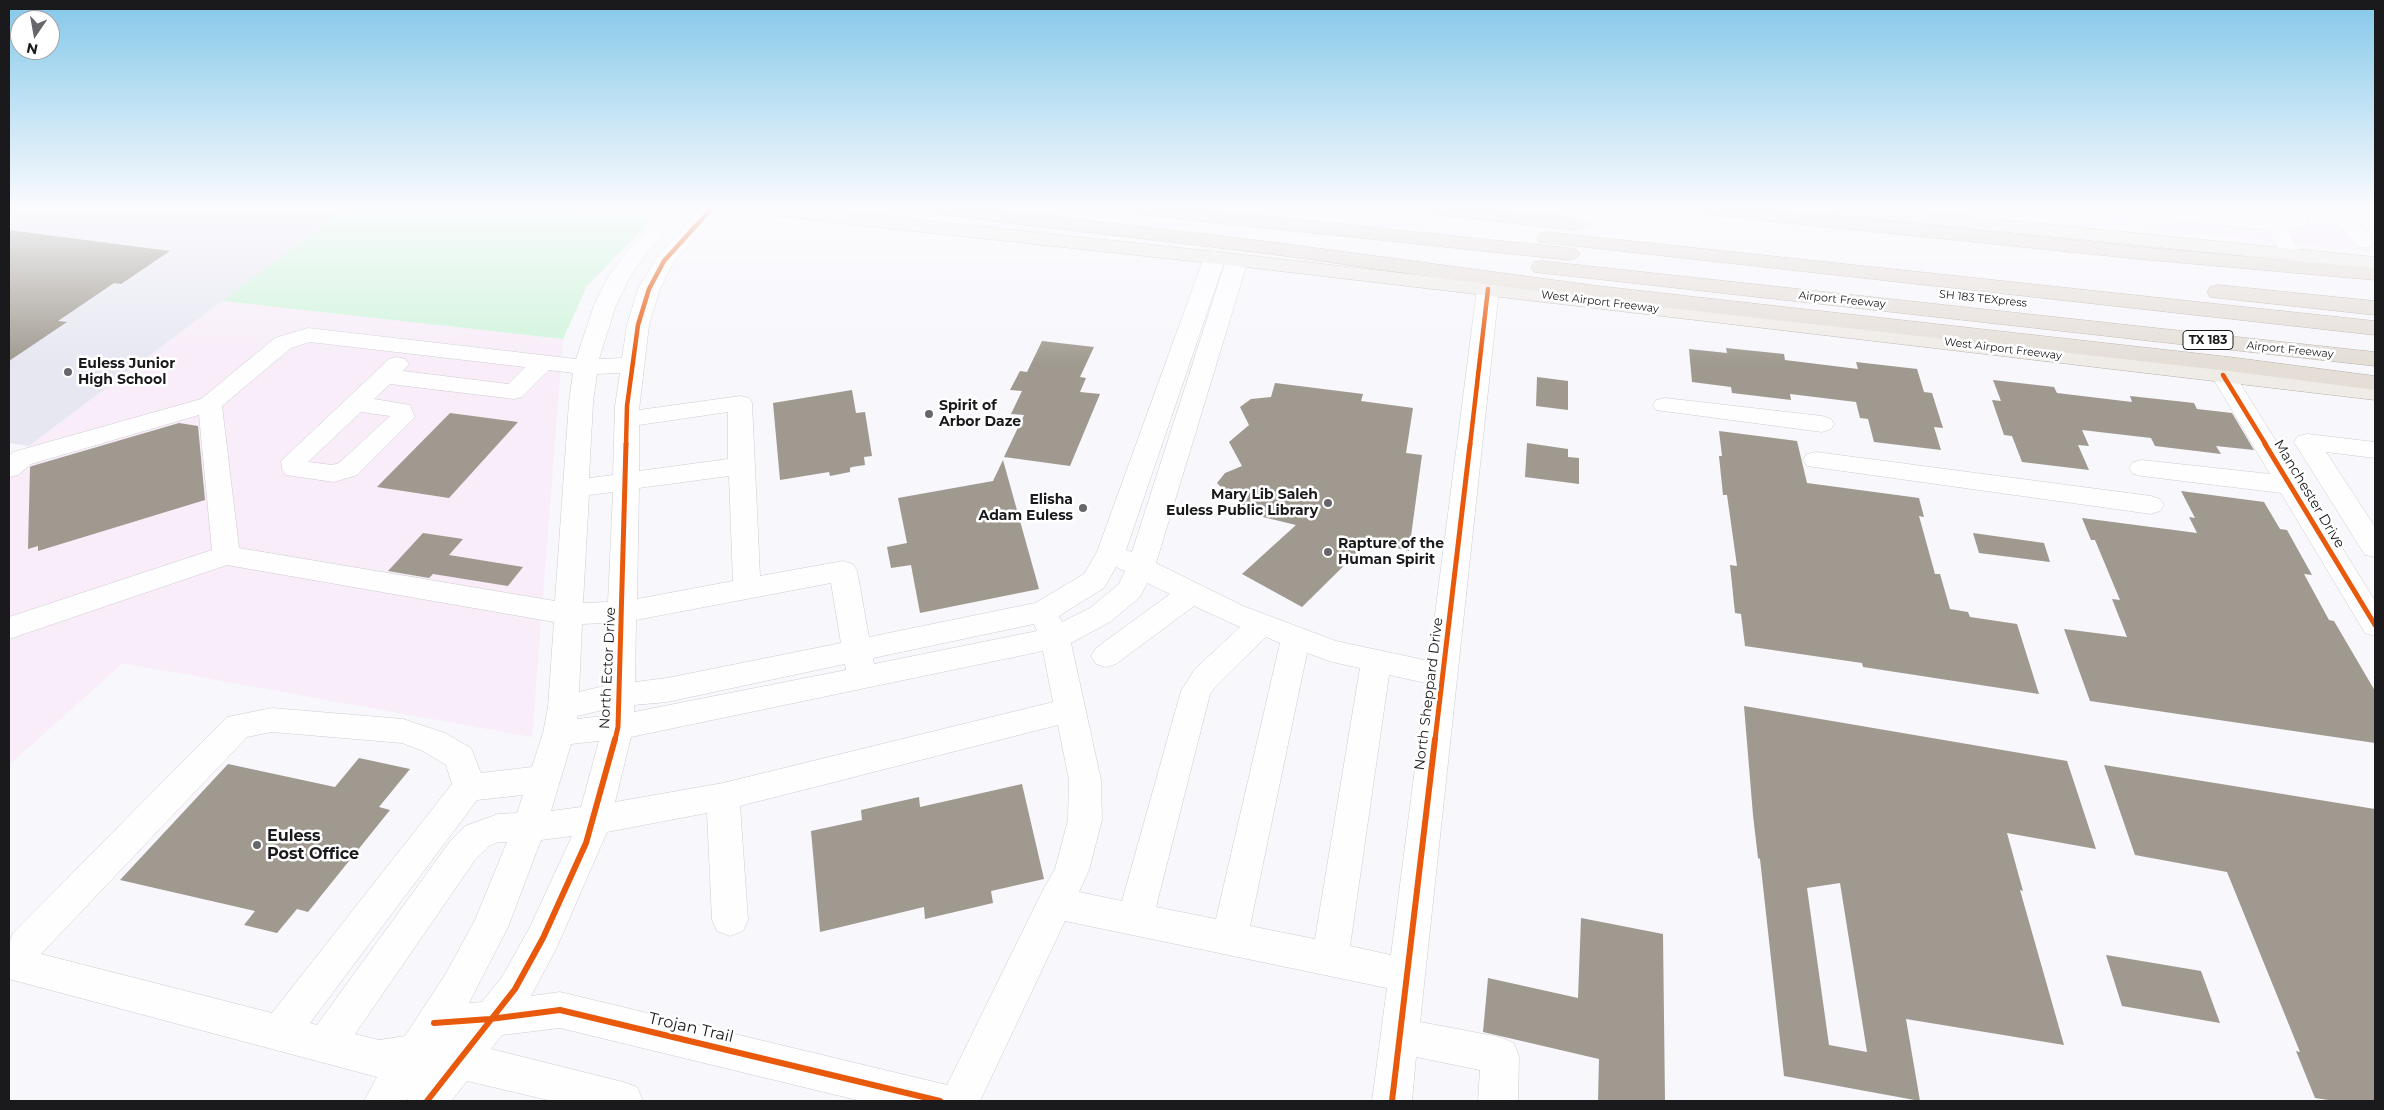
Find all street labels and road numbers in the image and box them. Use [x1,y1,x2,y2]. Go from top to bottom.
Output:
street label: West Airport Freeway [1540,288,1660,316]
street label: SH 183 TEXpress [1938,288,2028,310]
street label: Airport Freeway [1798,289,1886,311]
road number: TX 183 [2183,330,2233,350]
street label: West Airport Freeway [1943,335,2063,363]
street label: Airport Freeway [2246,339,2334,361]
street label: Manchester Drive [2270,437,2348,551]
street label: North Ector Drive [596,607,620,729]
street label: North Sheppard Drive [1411,617,1447,771]
street label: Trojan Trail [647,1009,735,1047]

